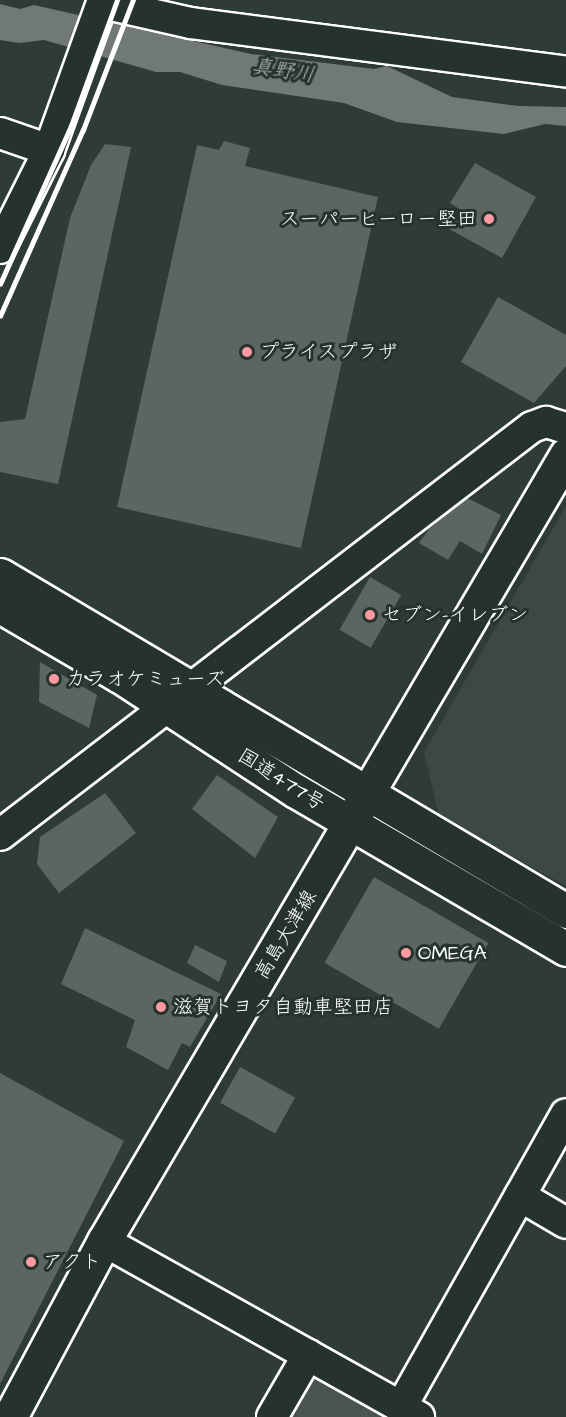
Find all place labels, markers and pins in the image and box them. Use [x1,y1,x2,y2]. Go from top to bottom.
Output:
place label: スーパーヒーロー堅田 [279,207,477,231]
marker: スーパーヒーロー堅田 [482,212,496,226]
place label: プライスプラザ [259,340,399,364]
marker: プライスプラザ [240,345,254,359]
place label: セブン-イレブン [382,603,528,627]
marker: セブン-イレブン [363,608,377,622]
place label: カラオケミューズ [66,667,226,691]
marker: カラオケミューズ [47,672,61,686]
place label: OMEGA [418,941,486,965]
marker: OMEGA [399,946,413,960]
place label: 滋賀トヨタ自動車堅田店 [173,995,393,1019]
marker: 滋賀トヨタ自動車堅田店 [154,1000,168,1014]
place label: アクト [43,1250,103,1274]
marker: アクト [24,1255,38,1269]

